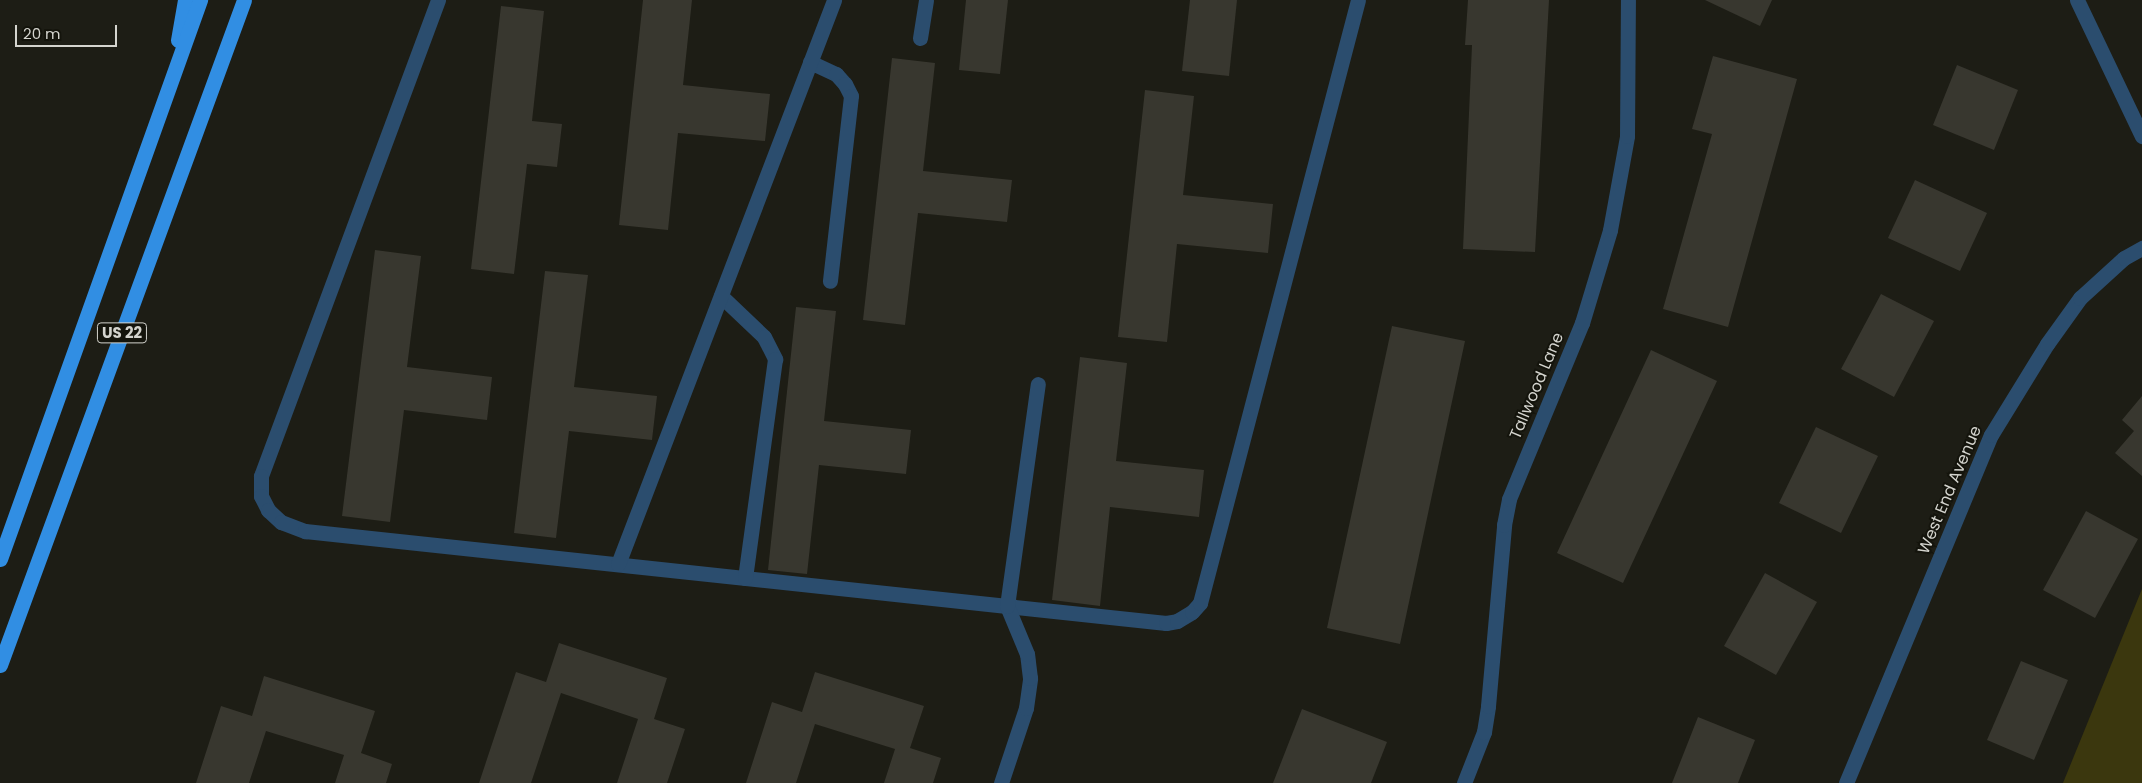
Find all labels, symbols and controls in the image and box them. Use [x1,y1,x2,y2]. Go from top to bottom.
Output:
scale bar [18,15,120,47]
text: 20 m [23,23,61,44]
road number: US 22 [96,320,148,346]
street label: Tallwood Lane [1506,330,1568,442]
street label: West End Avenue [1914,423,1986,557]

